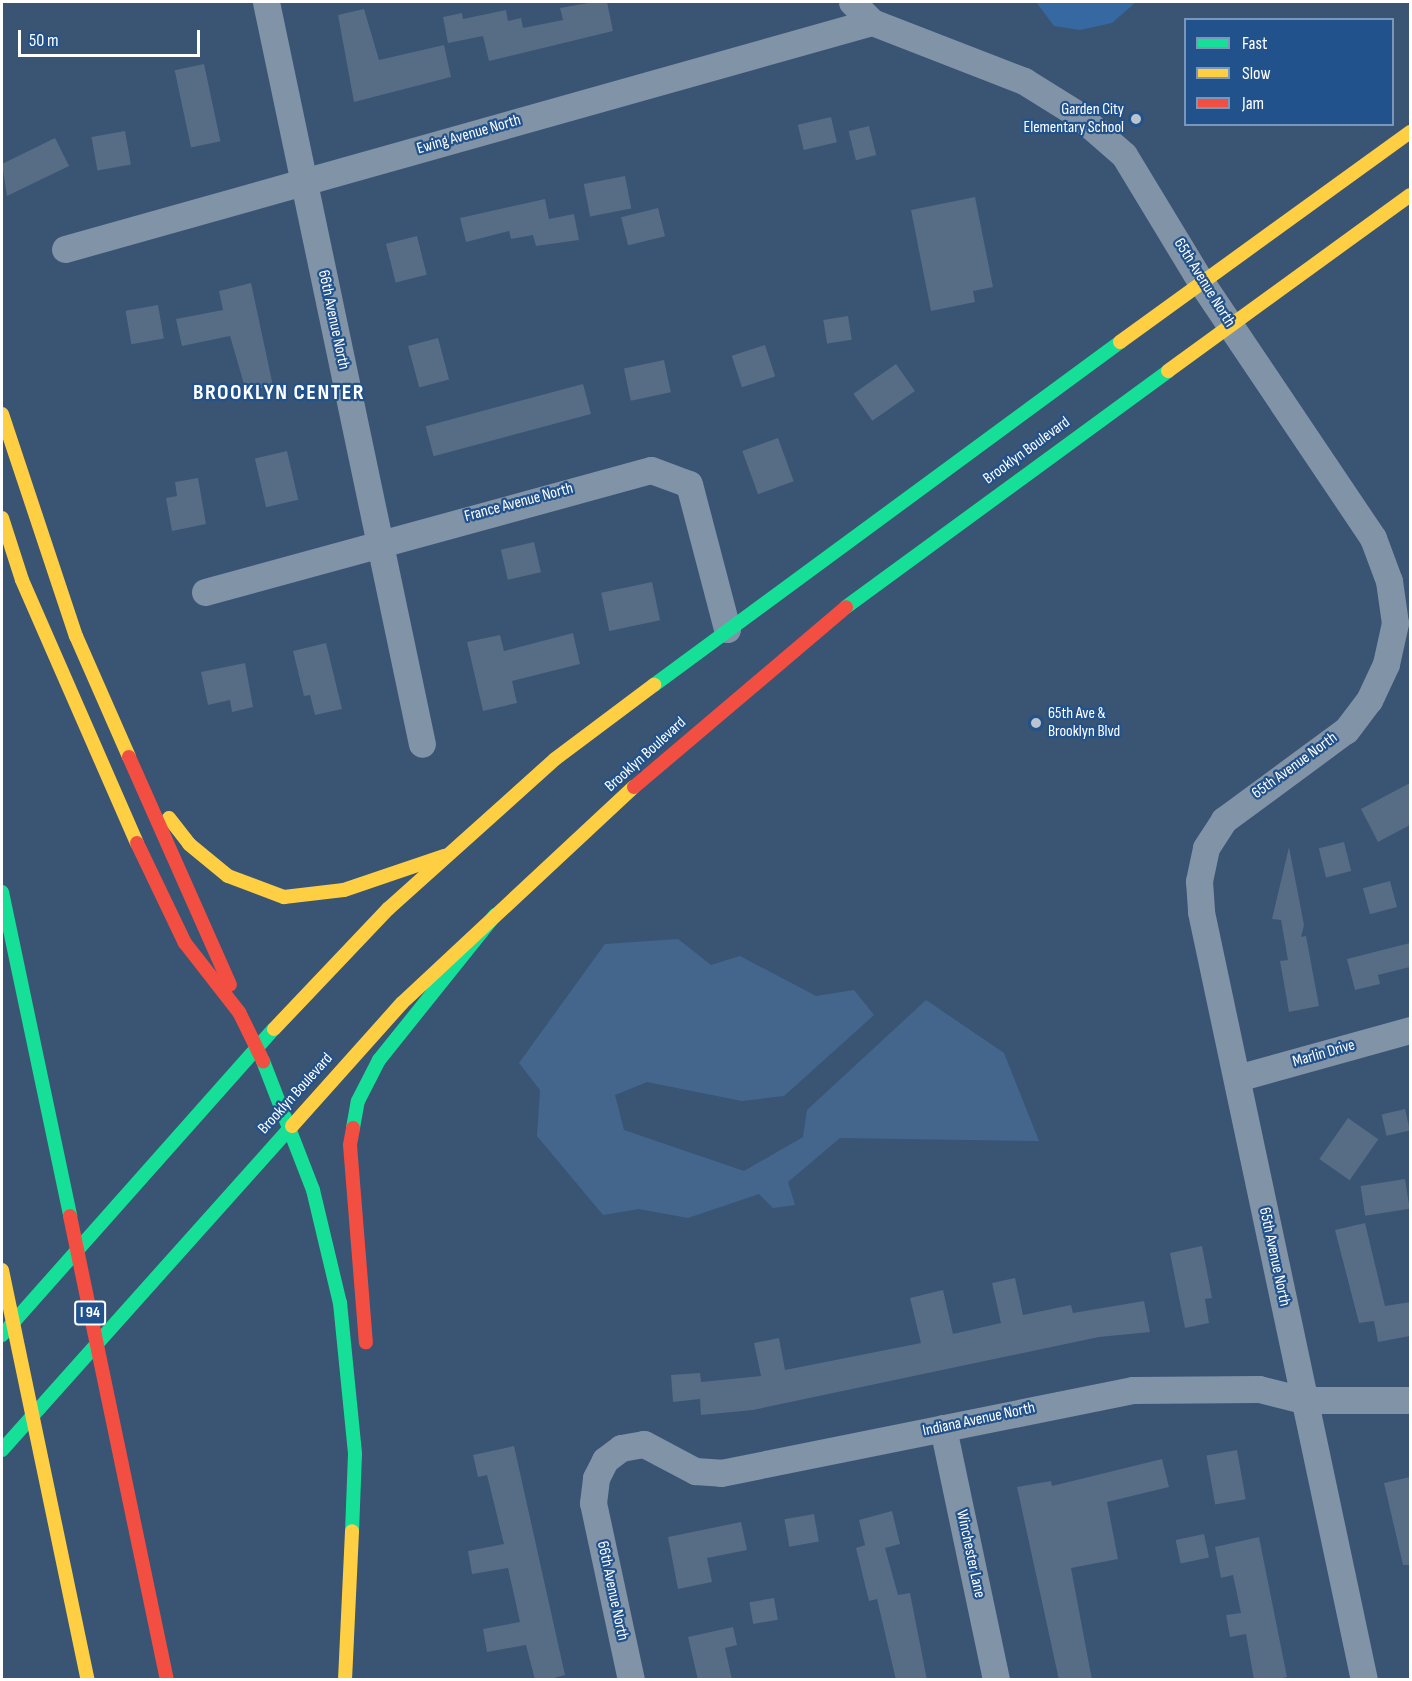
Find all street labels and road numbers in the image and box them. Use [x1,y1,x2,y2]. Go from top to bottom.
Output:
street label: Ewing Avenue North [415,111,523,159]
street label: 65th Avenue North [1169,235,1239,331]
street label: 66th Avenue North [313,268,353,372]
street label: Brooklyn Boulevard [980,413,1074,489]
street label: France Avenue North [463,479,575,527]
street label: Brooklyn Boulevard [602,714,690,796]
street label: 65th Avenue North [1249,729,1341,803]
street label: Marlin Drive [1291,1036,1357,1072]
street label: Brooklyn Boulevard [255,1050,337,1138]
street label: 65th Avenue North [1254,1206,1294,1308]
road number: I 94 [74,1301,106,1325]
street label: Indiana Avenue North [921,1399,1037,1441]
street label: Winchester Lane [951,1508,989,1600]
street label: 66th Avenue North [592,1539,632,1643]

